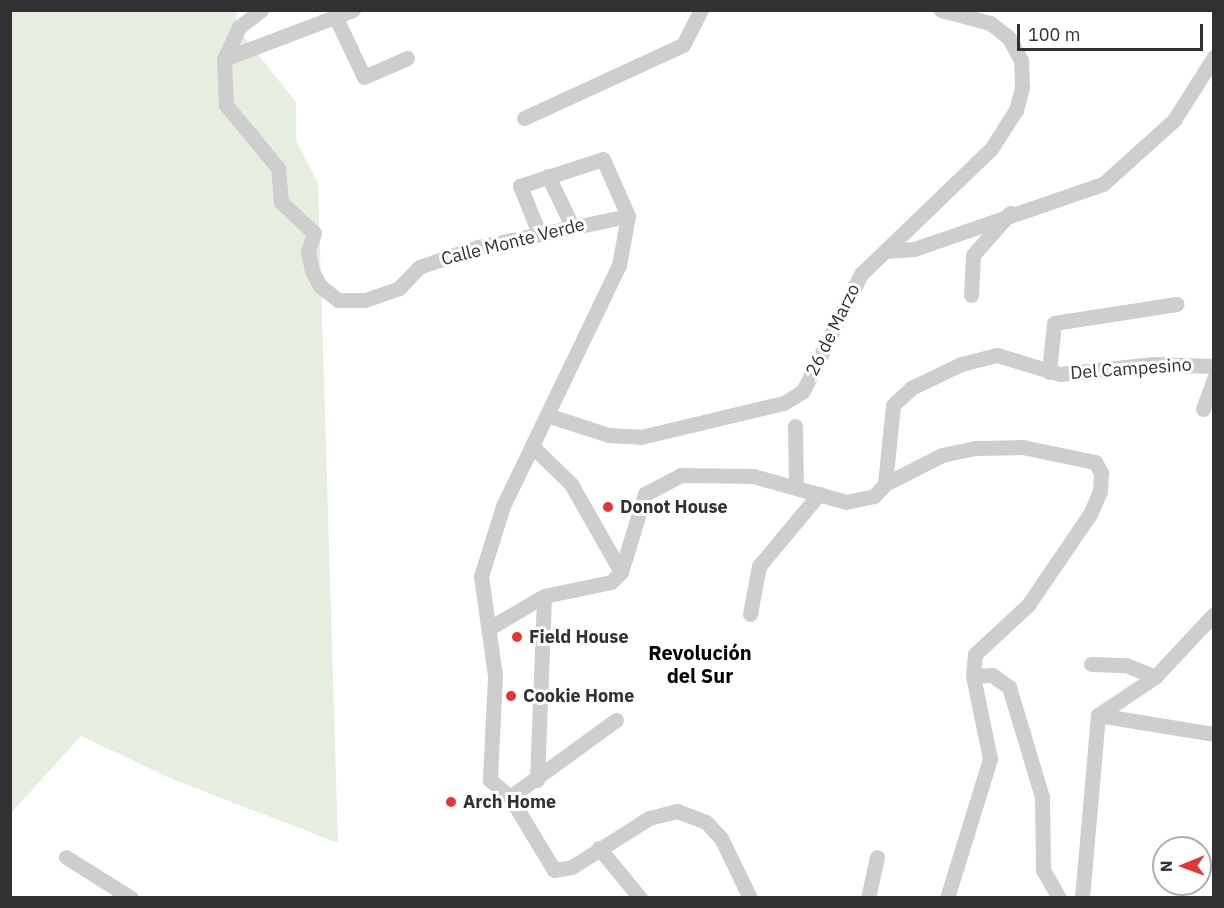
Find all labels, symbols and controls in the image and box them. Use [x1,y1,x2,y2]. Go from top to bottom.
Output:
scale bar [1020,12,1206,50]
text: 100 m [1028,23,1080,46]
street label: Calle Monte Verde [439,214,587,270]
street label: 26 de Marzo [801,281,865,379]
street label: Del Campesino [1070,354,1192,384]
place label: Donot House [620,496,728,518]
marker: Donot House [601,500,615,514]
place label: Field House [529,626,629,648]
marker: Field House [510,630,524,644]
district label: Revolución del Sur [648,640,752,687]
place label: Cookie Home [523,685,634,707]
marker: Cookie Home [504,689,518,703]
place label: Arch Home [463,791,556,813]
marker: Arch Home [444,795,458,809]
north arrow [1152,836,1212,896]
text: N [1156,860,1176,872]

